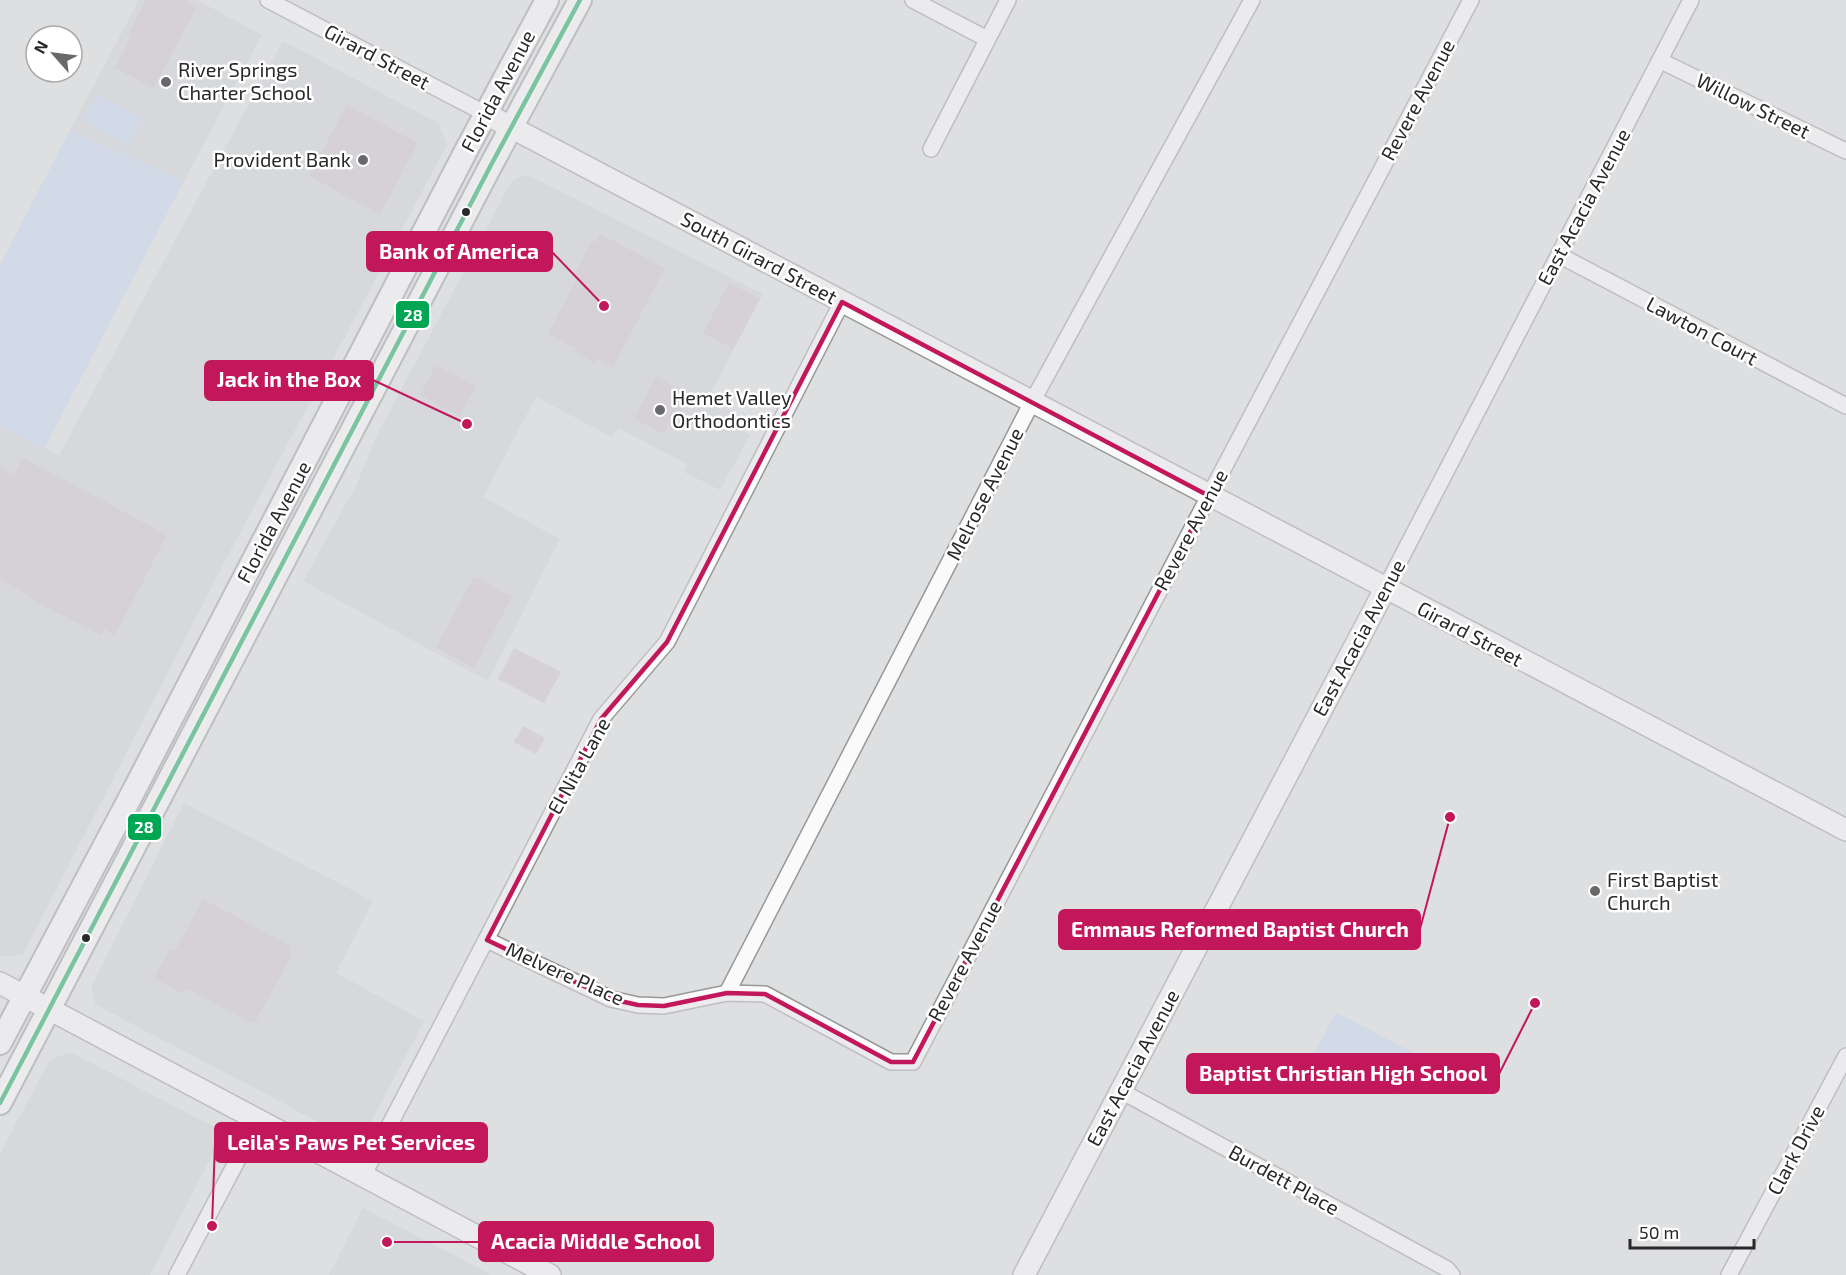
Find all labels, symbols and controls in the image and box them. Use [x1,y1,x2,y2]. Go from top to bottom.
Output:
street label: Girard Street [321,18,435,94]
north arrow [24,24,84,84]
street label: Florida Avenue [455,26,539,156]
street label: Revere Avenue [1375,35,1459,164]
text: N [29,37,51,56]
place label: River Springs Charter School [178,57,312,104]
street label: Willow Street [1693,67,1814,143]
marker: River Springs Charter School [159,75,173,89]
street label: East Acacia Avenue [1532,124,1635,289]
place label: Provident Bank [214,147,351,171]
marker: Provident Bank [356,153,370,167]
unlabelled marker [460,206,472,218]
street label: South Girard Street [677,206,842,309]
callout: Bank of America [367,232,552,271]
text: Bank of America [379,238,539,263]
street label: Lawton Court [1643,291,1763,370]
line badge: 28 [395,300,430,329]
text: 28 [403,305,423,324]
callout: Jack in the Box [205,361,373,400]
text: Jack in the Box [217,366,361,391]
place label: Hemet Valley Orthodontics [672,385,792,432]
marker: Hemet Valley Orthodontics [653,403,667,417]
street label: Melrose Avenue [940,423,1028,564]
street label: Florida Avenue [231,457,315,587]
street label: Revere Avenue [1148,465,1232,594]
street label: East Acacia Avenue [1307,555,1410,720]
street label: Girard Street [1414,595,1528,671]
street label: El Nita Lane [542,713,615,818]
line badge: 28 [127,813,162,841]
text: 28 [134,817,154,836]
place label: First Baptist Church [1607,867,1719,914]
marker: First Baptist Church [1588,884,1602,898]
street label: Revere Avenue [922,896,1006,1025]
callout: Emmaus Reformed Baptist Church [1059,910,1420,949]
text: Emmaus Reformed Baptist Church [1071,916,1409,941]
unlabelled marker [80,932,92,944]
street label: Melvere Place [502,936,628,1010]
street label: East Acacia Avenue [1081,985,1184,1150]
callout: Baptist Christian High School [1187,1054,1499,1093]
text: Baptist Christian High School [1199,1060,1487,1085]
street label: Clark Drive [1761,1101,1829,1199]
callout: Leila's Paws Pet Services [215,1123,487,1162]
text: Leila's Paws Pet Services [227,1129,475,1154]
street label: Burdett Place [1225,1139,1344,1219]
scale bar [1630,1212,1754,1250]
text: 50 m [1639,1221,1679,1243]
callout: Acacia Middle School [479,1222,713,1261]
text: Acacia Middle School [491,1228,701,1253]

